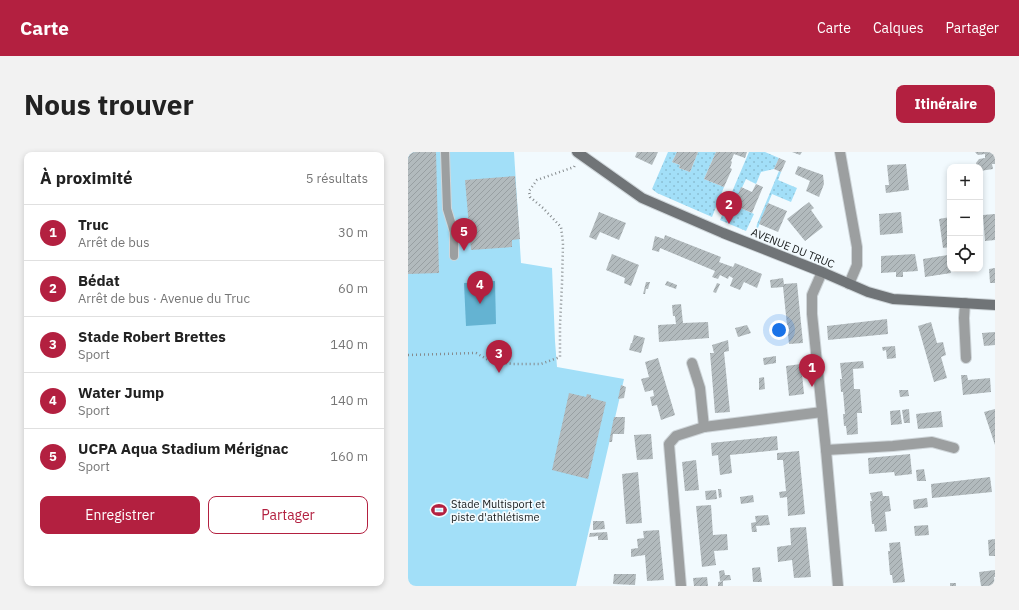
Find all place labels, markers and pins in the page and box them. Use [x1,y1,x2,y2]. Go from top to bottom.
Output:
pin: 2 [716,191,742,224]
pin: 5 [451,218,477,251]
pin: 4 [467,271,493,304]
pin: 3 [486,340,512,373]
pin: 1 [799,354,825,387]
place label: Stade Multisport et piste d'athlétisme [451,497,545,524]
sports icon: Stade Multisport et piste d'athlétisme [430,501,448,519]

